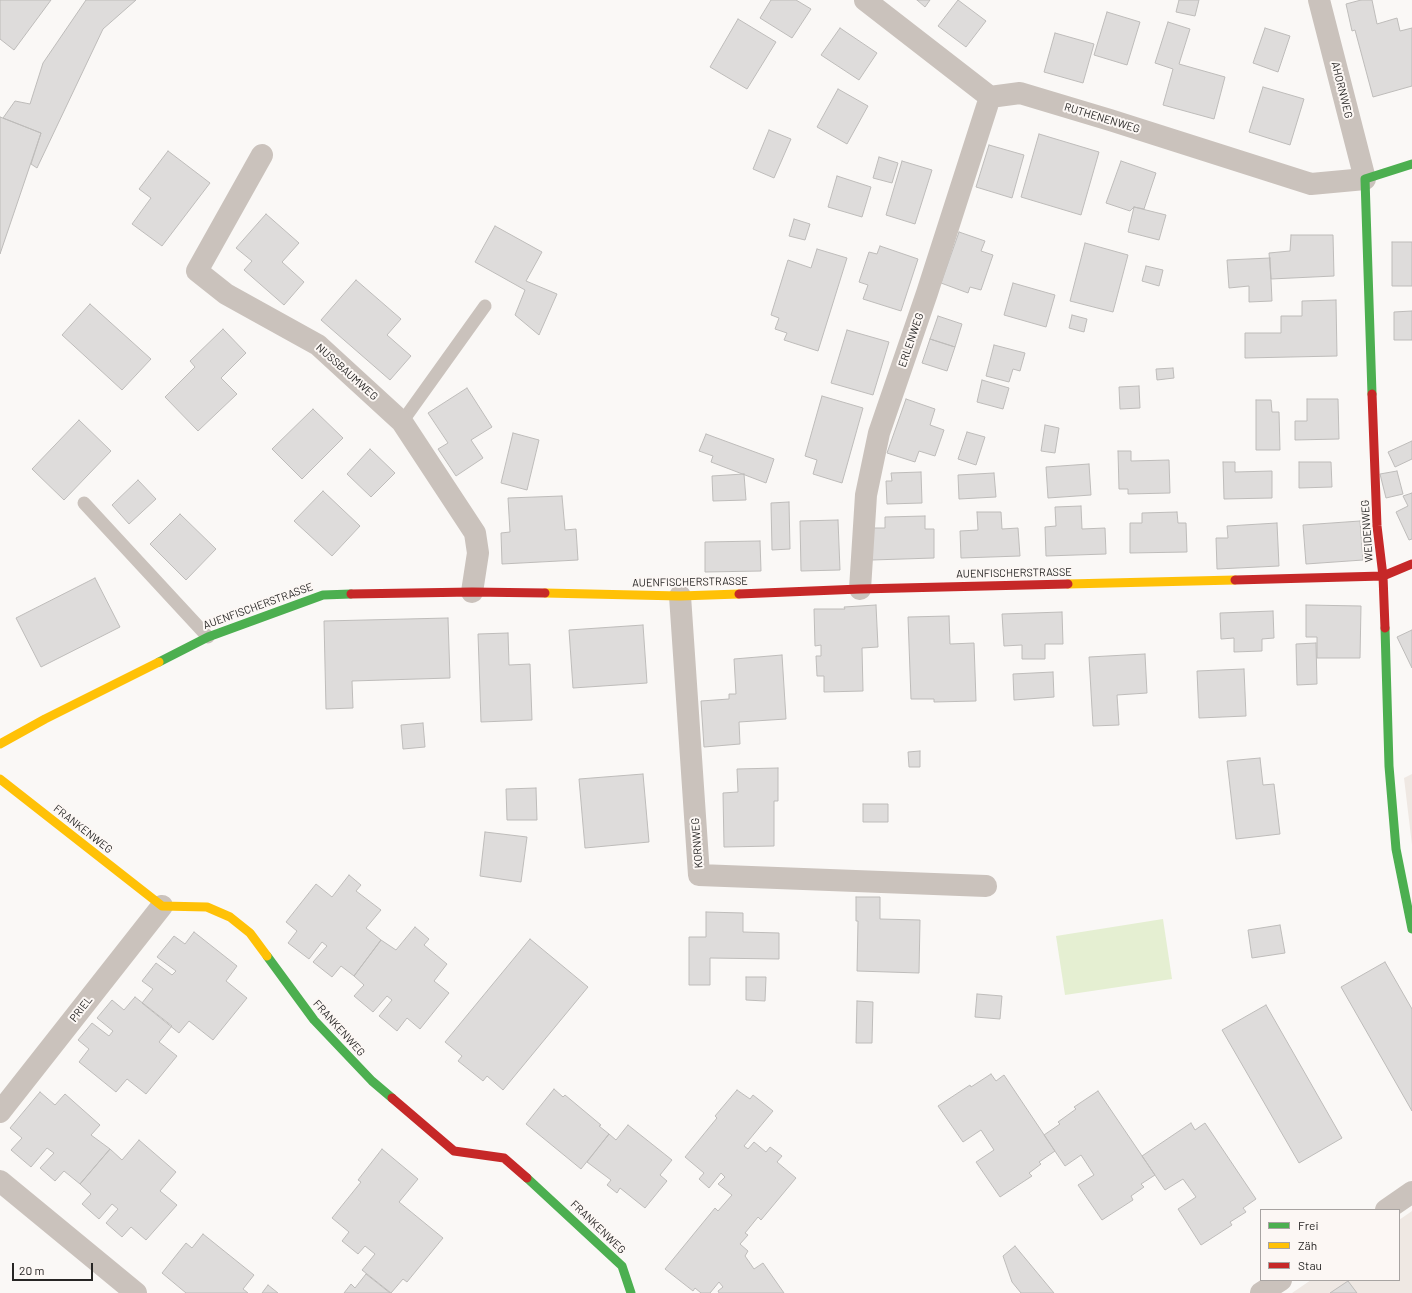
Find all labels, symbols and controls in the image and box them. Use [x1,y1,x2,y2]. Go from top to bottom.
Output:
street label: AHORNWEG [1329,60,1355,120]
street label: RUTHENENWEG [1063,100,1141,136]
street label: ERLENWEG [896,311,926,369]
street label: NUSSBAUMWEG [313,341,381,403]
street label: WEIDENWEG [1358,499,1376,563]
street label: AUENFISCHERSTRASSE [956,565,1072,581]
street label: AUENFISCHERSTRASSE [632,574,748,590]
street label: AUENFISCHERSTRASSE [201,580,315,632]
street label: FRANKENWEG [51,802,115,856]
street label: KORNWEG [689,817,705,869]
street label: PRIEL [67,994,95,1024]
street label: FRANKENWEG [310,997,368,1059]
street label: FRANKENWEG [568,1198,628,1256]
legend [1260,1209,1400,1281]
text: Frei [1298,1218,1318,1232]
text: Zäh [1298,1238,1317,1252]
scale bar [14,1255,95,1281]
text: Stau [1298,1258,1322,1272]
text: 20 m [19,1263,45,1277]

